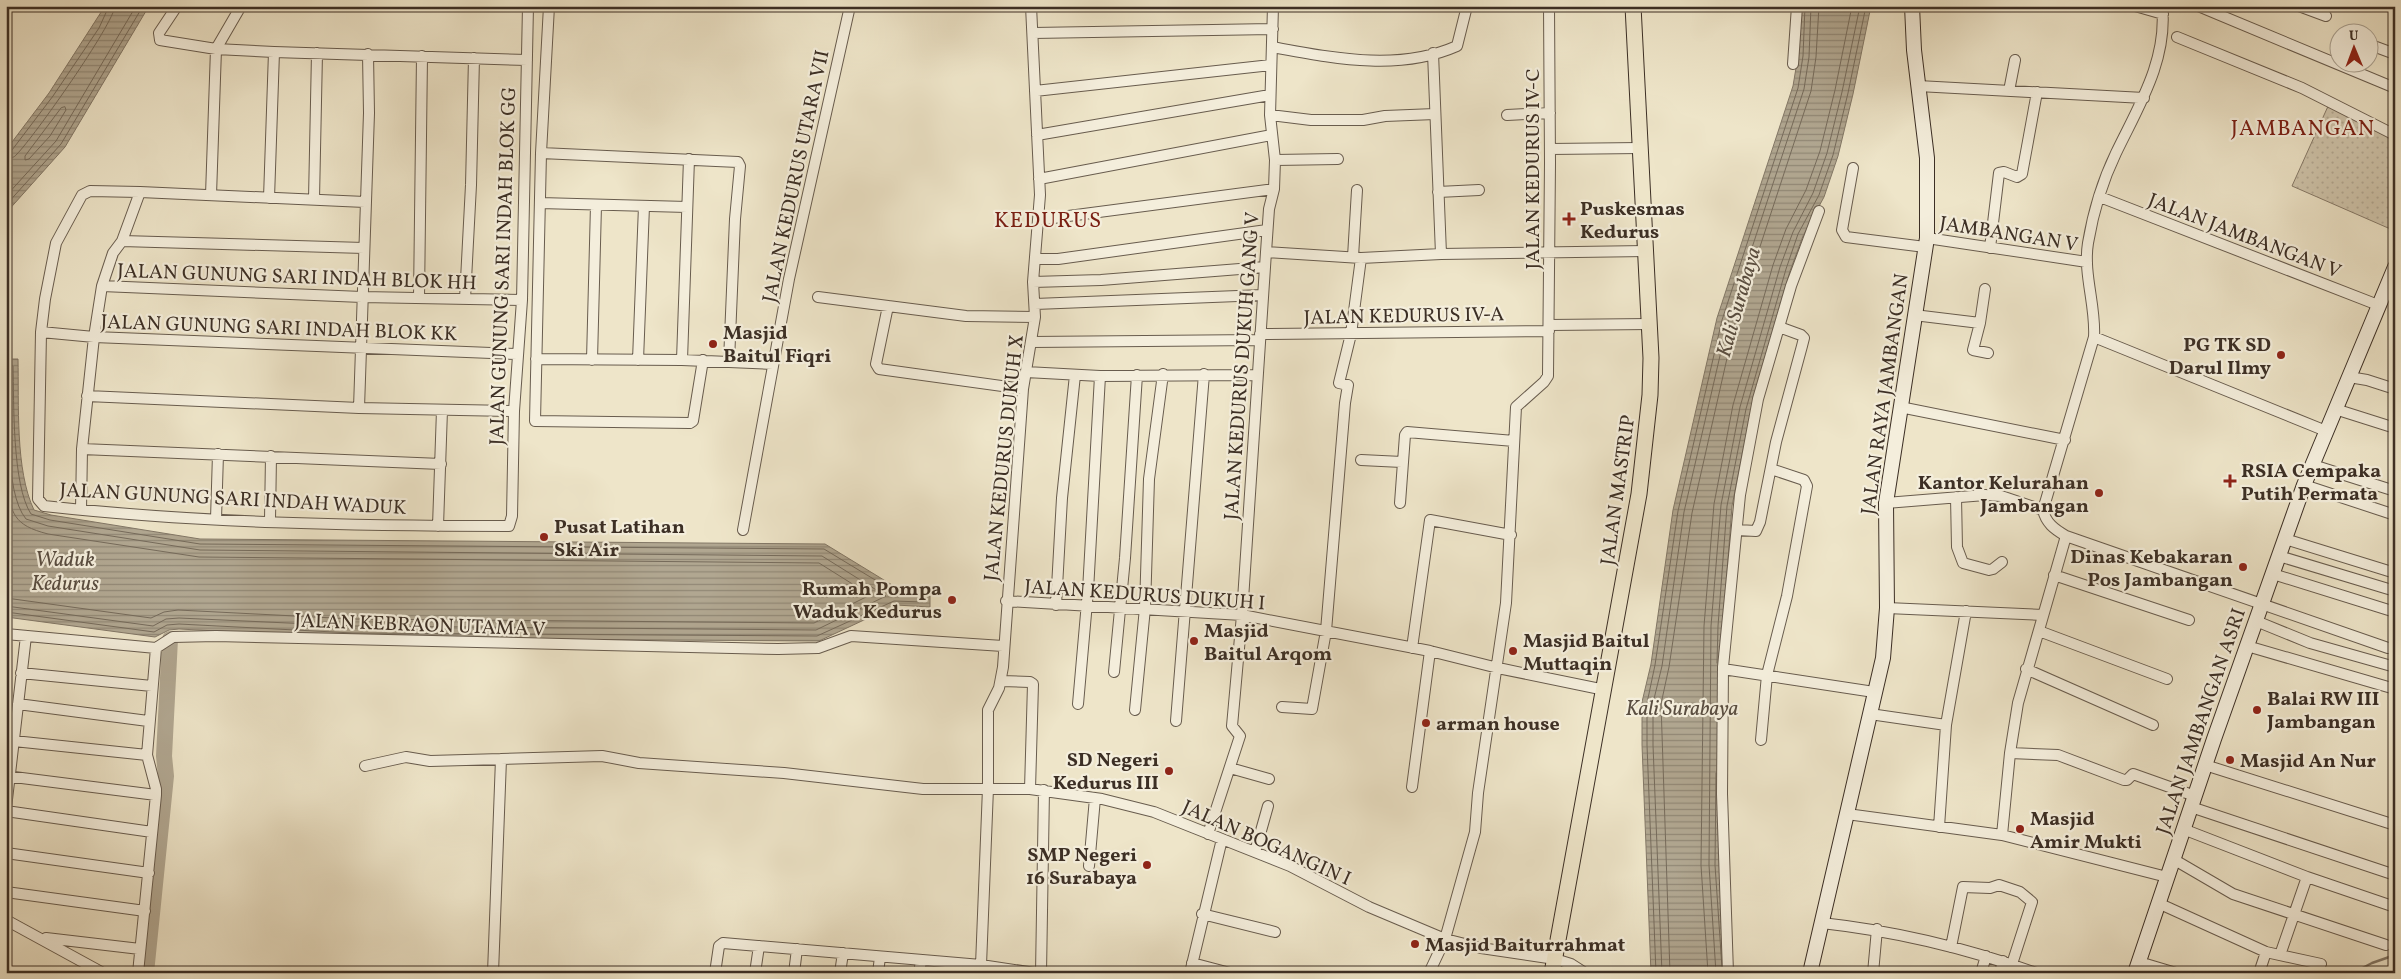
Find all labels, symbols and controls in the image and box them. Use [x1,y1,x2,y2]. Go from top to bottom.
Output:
north arrow [2328,22,2378,72]
text: U [2349,27,2359,46]
street label: JALAN KEDURUS UTARA VII [756,48,837,305]
street label: JALAN KEDURUS IV-C [1520,68,1548,270]
street label: JALAN GUNUNG SARI INDAH BLOK GG [484,86,524,446]
district label: JAMBANGAN [2231,114,2375,145]
street label: JALAN JAMBANGAN V [2144,187,2345,287]
place label: Puskesmas Kedurus [1580,196,1685,247]
district label: KEDURUS [994,206,1102,237]
street label: JAMBANGAN V [1937,210,2080,260]
street label: JALAN KEDURUS DUKUH GANG V [1218,211,1268,521]
marker: Puskesmas Kedurus [1562,212,1576,226]
water label: Kali Surabaya [1710,244,1769,361]
street label: JALAN GUNUNG SARI INDAH BLOK HH [117,258,477,298]
street label: JALAN RAYA JAMBANGAN [1855,272,1917,517]
street label: JALAN KEDURUS IV-A [1304,301,1505,333]
street label: JALAN GUNUNG SARI INDAH BLOK KK [100,309,458,349]
place label: Masjid Baitul Fiqri [723,320,831,371]
place label: PG TK SD Darul Ilmy [2169,332,2271,383]
street label: JALAN KEDURUS DUKUH X [978,334,1032,583]
marker: Masjid Baitul Fiqri [707,338,719,350]
marker: PG TK SD Darul Ilmy [2275,349,2287,361]
street label: JALAN MASTRIP [1595,413,1643,567]
place label: RSIA Cempaka Putih Permata [2241,458,2381,509]
place label: Kantor Kelurahan Jambangan [1918,470,2089,521]
marker: RSIA Cempaka Putih Permata [2223,474,2237,488]
street label: JALAN GUNUNG SARI INDAH WADUK [59,477,407,523]
marker: Kantor Kelurahan Jambangan [2093,487,2105,499]
place label: Pusat Latihan Ski Air [554,514,685,565]
marker: Pusat Latihan Ski Air [538,531,550,543]
place label: Dinas Kebakaran Pos Jambangan [2070,544,2233,595]
water label: Waduk Kedurus [31,546,99,599]
marker: Dinas Kebakaran Pos Jambangan [2237,561,2249,573]
street label: JALAN KEDURUS DUKUH I [1023,574,1266,618]
place label: Rumah Pompa Waduk Kedurus [793,576,942,627]
marker: Rumah Pompa Waduk Kedurus [946,594,958,606]
street label: JALAN JAMBANGAN ASRI [2150,605,2254,839]
street label: JALAN KEBRAON UTAMA V [294,608,546,644]
place label: Masjid Baitul Arqom [1204,618,1332,669]
place label: Masjid Baitul Muttaqin [1523,628,1650,679]
marker: Masjid Baitul Arqom [1188,635,1200,647]
marker: Masjid Baitul Muttaqin [1507,645,1519,657]
place label: Balai RW III Jambangan [2266,686,2379,737]
water label: Kali Surabaya [1625,695,1739,724]
marker: Balai RW III Jambangan [2251,704,2263,716]
place label: arman house [1436,711,1560,739]
marker: arman house [1420,717,1432,729]
place label: SD Negeri Kedurus III [1053,747,1159,798]
place label: Masjid An Nur [2240,748,2377,776]
marker: Masjid An Nur [2224,754,2236,766]
marker: SD Negeri Kedurus III [1163,765,1175,777]
street label: JALAN BOGANGIN I [1177,794,1355,894]
place label: Masjid Amir Mukti [2030,806,2142,857]
marker: Masjid Amir Mukti [2014,823,2026,835]
place label: SMP Negeri 16 Surabaya [1026,842,1137,893]
marker: SMP Negeri 16 Surabaya [1141,859,1153,871]
place label: Masjid Baiturrahmat [1425,932,1626,960]
marker: Masjid Baiturrahmat [1409,938,1421,950]

